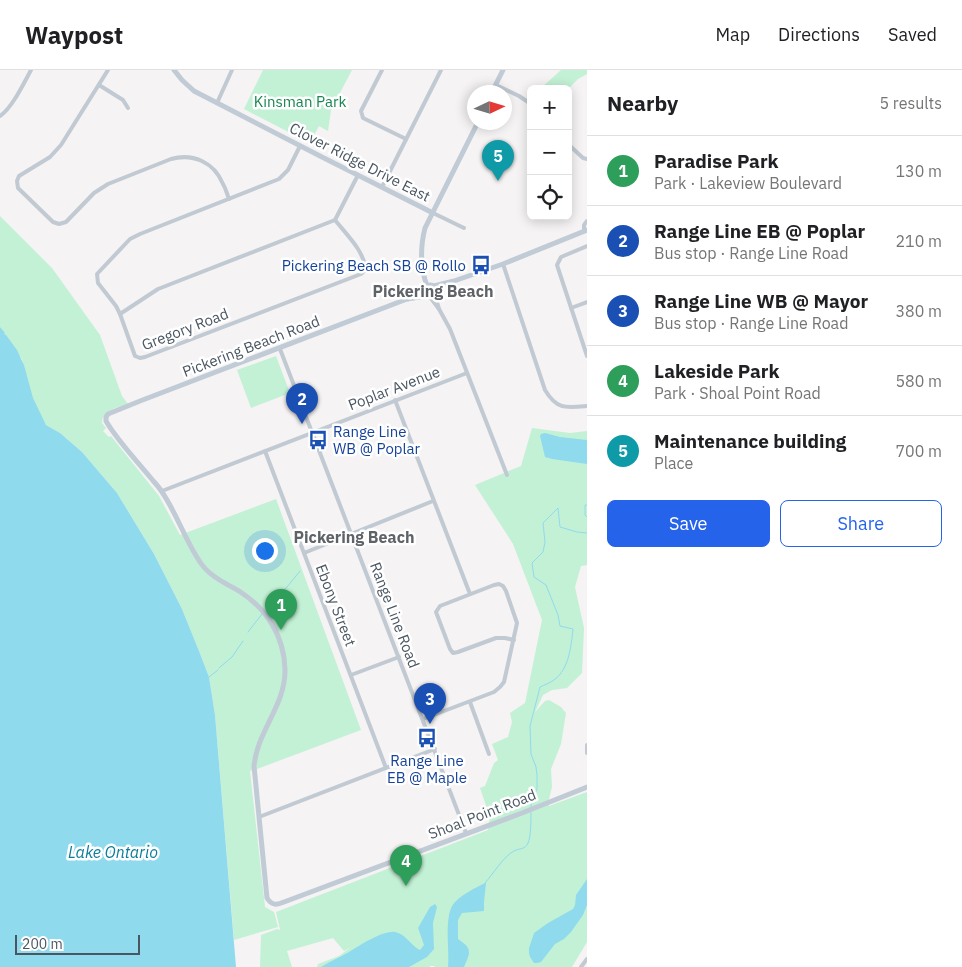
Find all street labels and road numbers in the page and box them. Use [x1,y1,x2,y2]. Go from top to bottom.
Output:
street label: Clover Ridge Drive East [286,118,434,206]
street label: Gregory Road [139,304,231,354]
street label: Pickering Beach Road [180,311,322,381]
street label: Poplar Avenue [345,362,443,414]
street label: Range Line Road [366,559,424,671]
street label: Ebony Street [312,561,360,649]
street label: Shoal Point Road [425,785,539,843]

